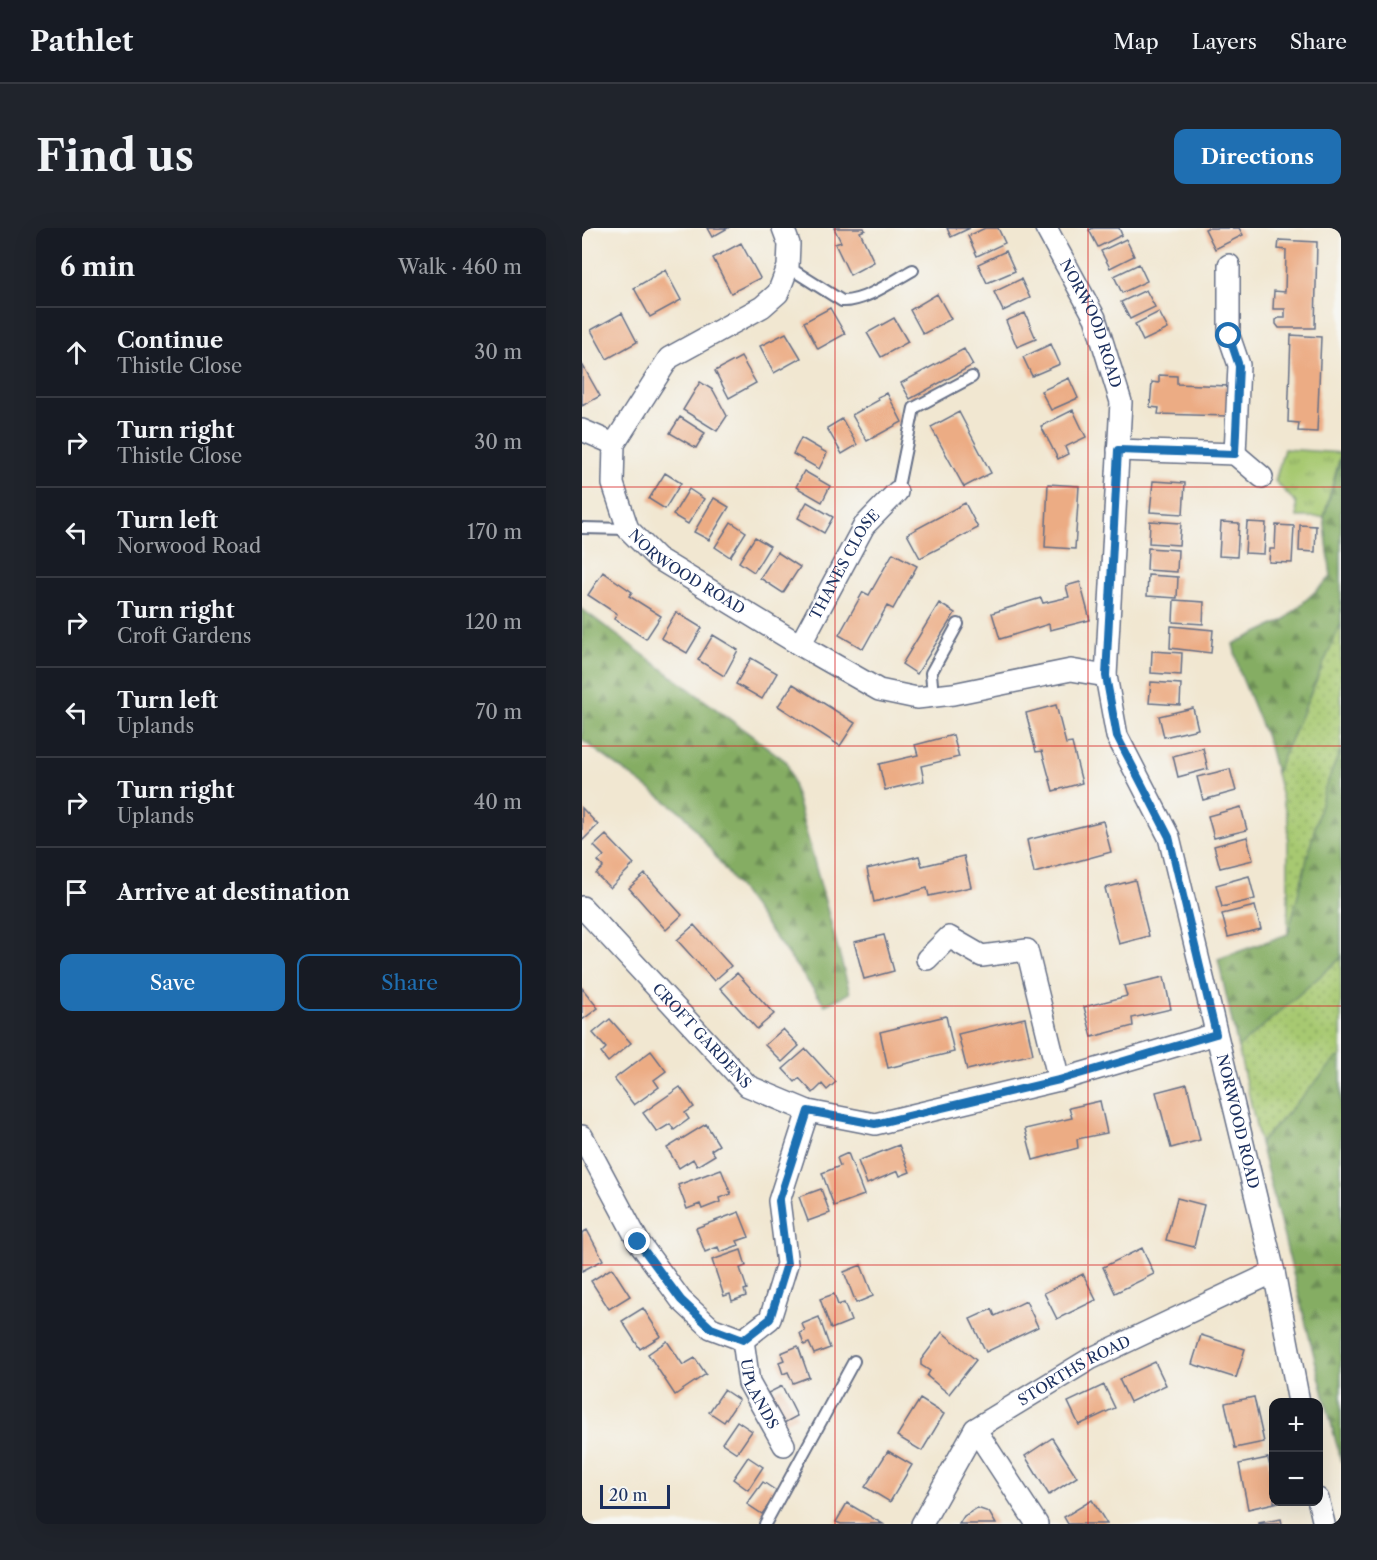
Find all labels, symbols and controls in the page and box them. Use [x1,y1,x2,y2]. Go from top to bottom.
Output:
text: Pathlet [30,24,133,58]
text: Map [1114,29,1159,54]
text: Layers [1192,29,1257,54]
text: Share [1290,29,1347,54]
button: Directions [1174,129,1341,184]
text: Find us [36,130,194,182]
text: 6 min [60,251,135,283]
text: Walk · 460 m [398,255,522,279]
street label: NORWOOD ROAD [1056,256,1126,390]
route start [1215,322,1241,348]
text: Continue [117,327,223,354]
icon: ahead [60,336,93,369]
text: 30 m [474,340,522,364]
text: Thistle Close [117,354,242,378]
text: Turn right [117,417,235,444]
icon: right [60,426,93,459]
text: 30 m [474,430,522,454]
text: Thistle Close [117,444,242,468]
street label: THANES CLOSE [805,505,884,623]
text: Turn left [117,507,218,534]
icon: left [60,516,93,549]
text: 170 m [467,520,522,544]
street label: NORWOOD ROAD [625,525,749,618]
text: Norwood Road [117,534,261,558]
text: Turn right [117,597,235,624]
icon: right [60,606,93,639]
text: 120 m [465,610,522,634]
text: Croft Gardens [117,624,251,648]
text: Turn left [117,687,218,714]
icon: left [60,696,93,729]
text: 70 m [476,700,522,724]
text: Uplands [117,714,194,738]
text: Turn right [117,777,235,804]
icon: right [60,786,93,819]
text: 40 m [474,790,522,814]
text: Uplands [117,804,194,828]
icon: arrive [60,876,93,909]
text: Arrive at destination [117,879,350,906]
button: Save [60,954,285,1011]
button: Share [297,954,522,1011]
street label: CROFT GARDENS [648,979,756,1092]
street label: NORWOOD ROAD [1213,1052,1264,1191]
route end [624,1228,650,1254]
street label: STORTHS ROAD [1014,1331,1133,1410]
street label: UPLANDS [737,1357,783,1432]
map controls [1269,1398,1323,1506]
button: + [1269,1398,1323,1452]
button: − [1269,1452,1323,1506]
scale bar [600,1482,670,1510]
text: 20 m [609,1485,648,1505]

